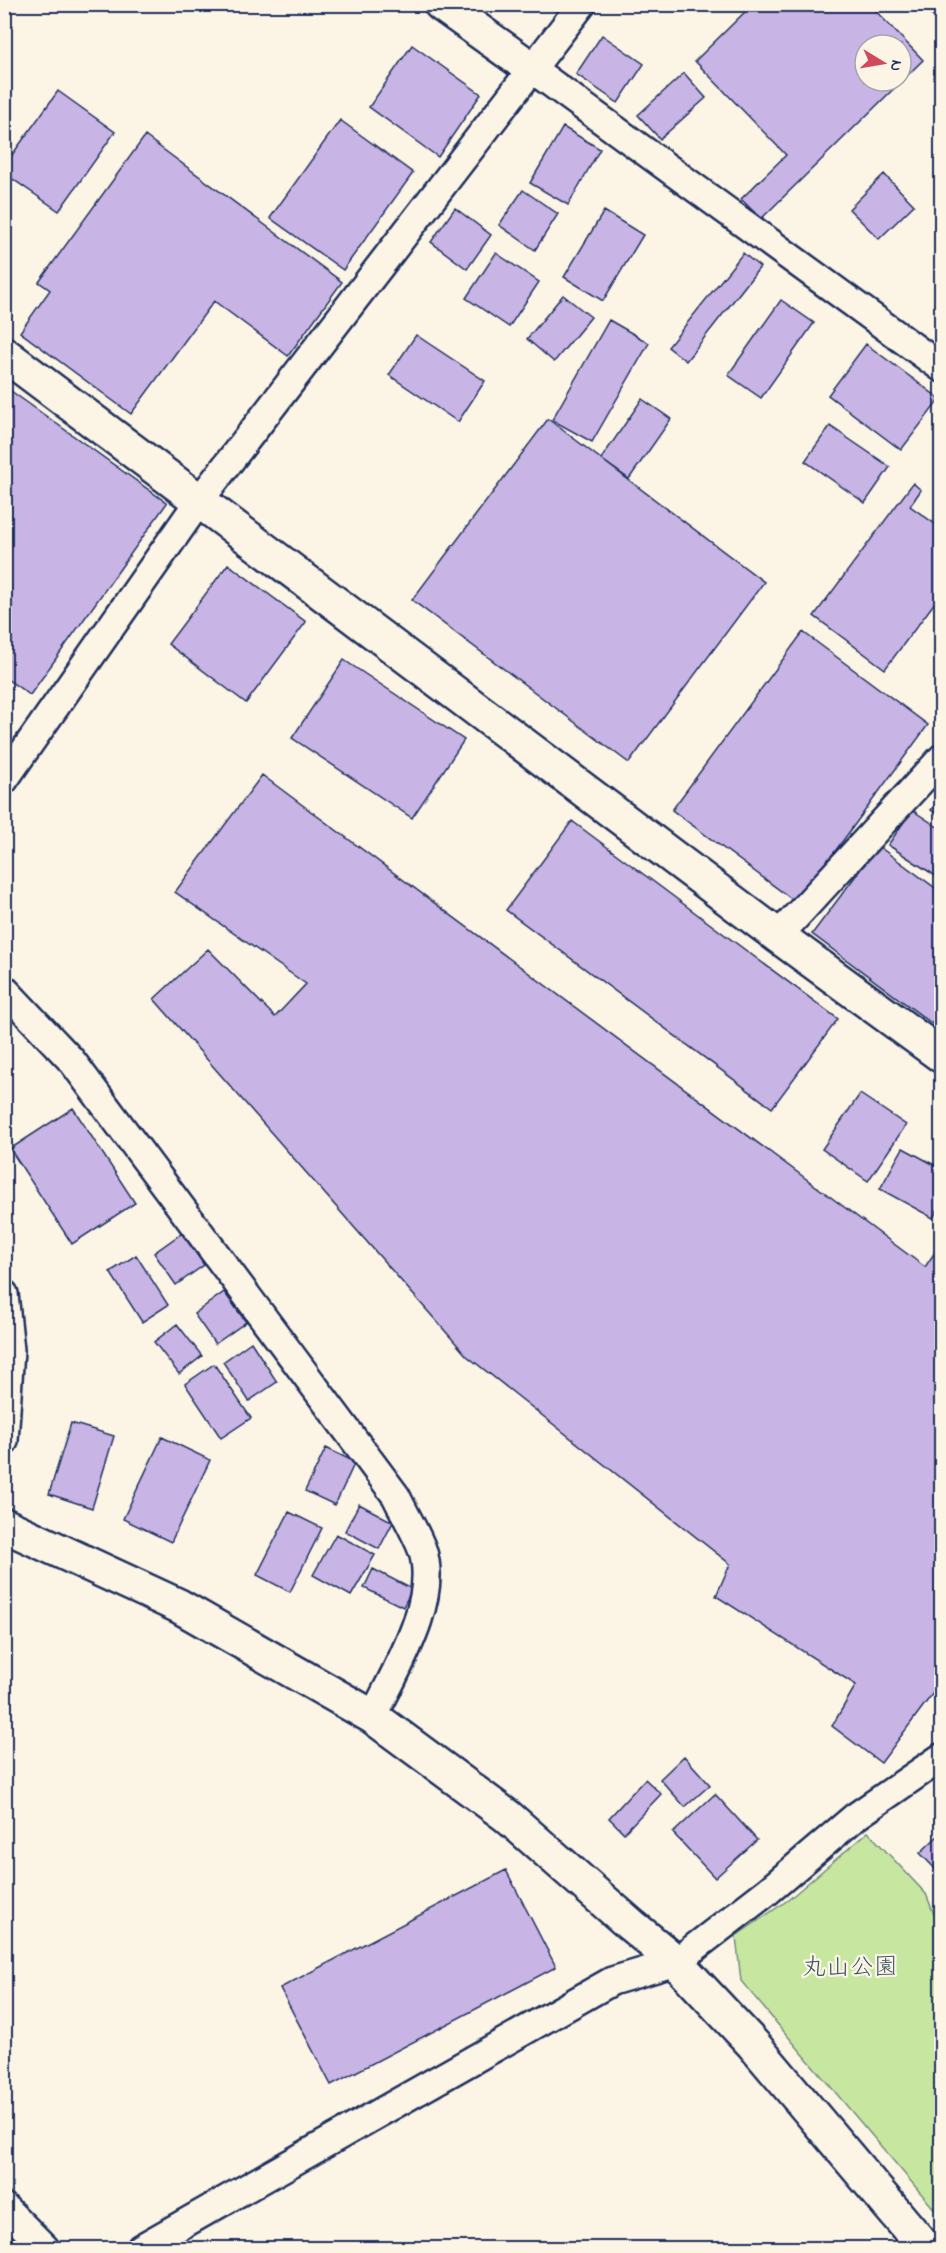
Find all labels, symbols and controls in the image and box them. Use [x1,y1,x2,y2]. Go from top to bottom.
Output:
north arrow [853,33,913,93]
text: N [883,58,909,73]
park label: 丸山公園 [802,1951,898,1986]

